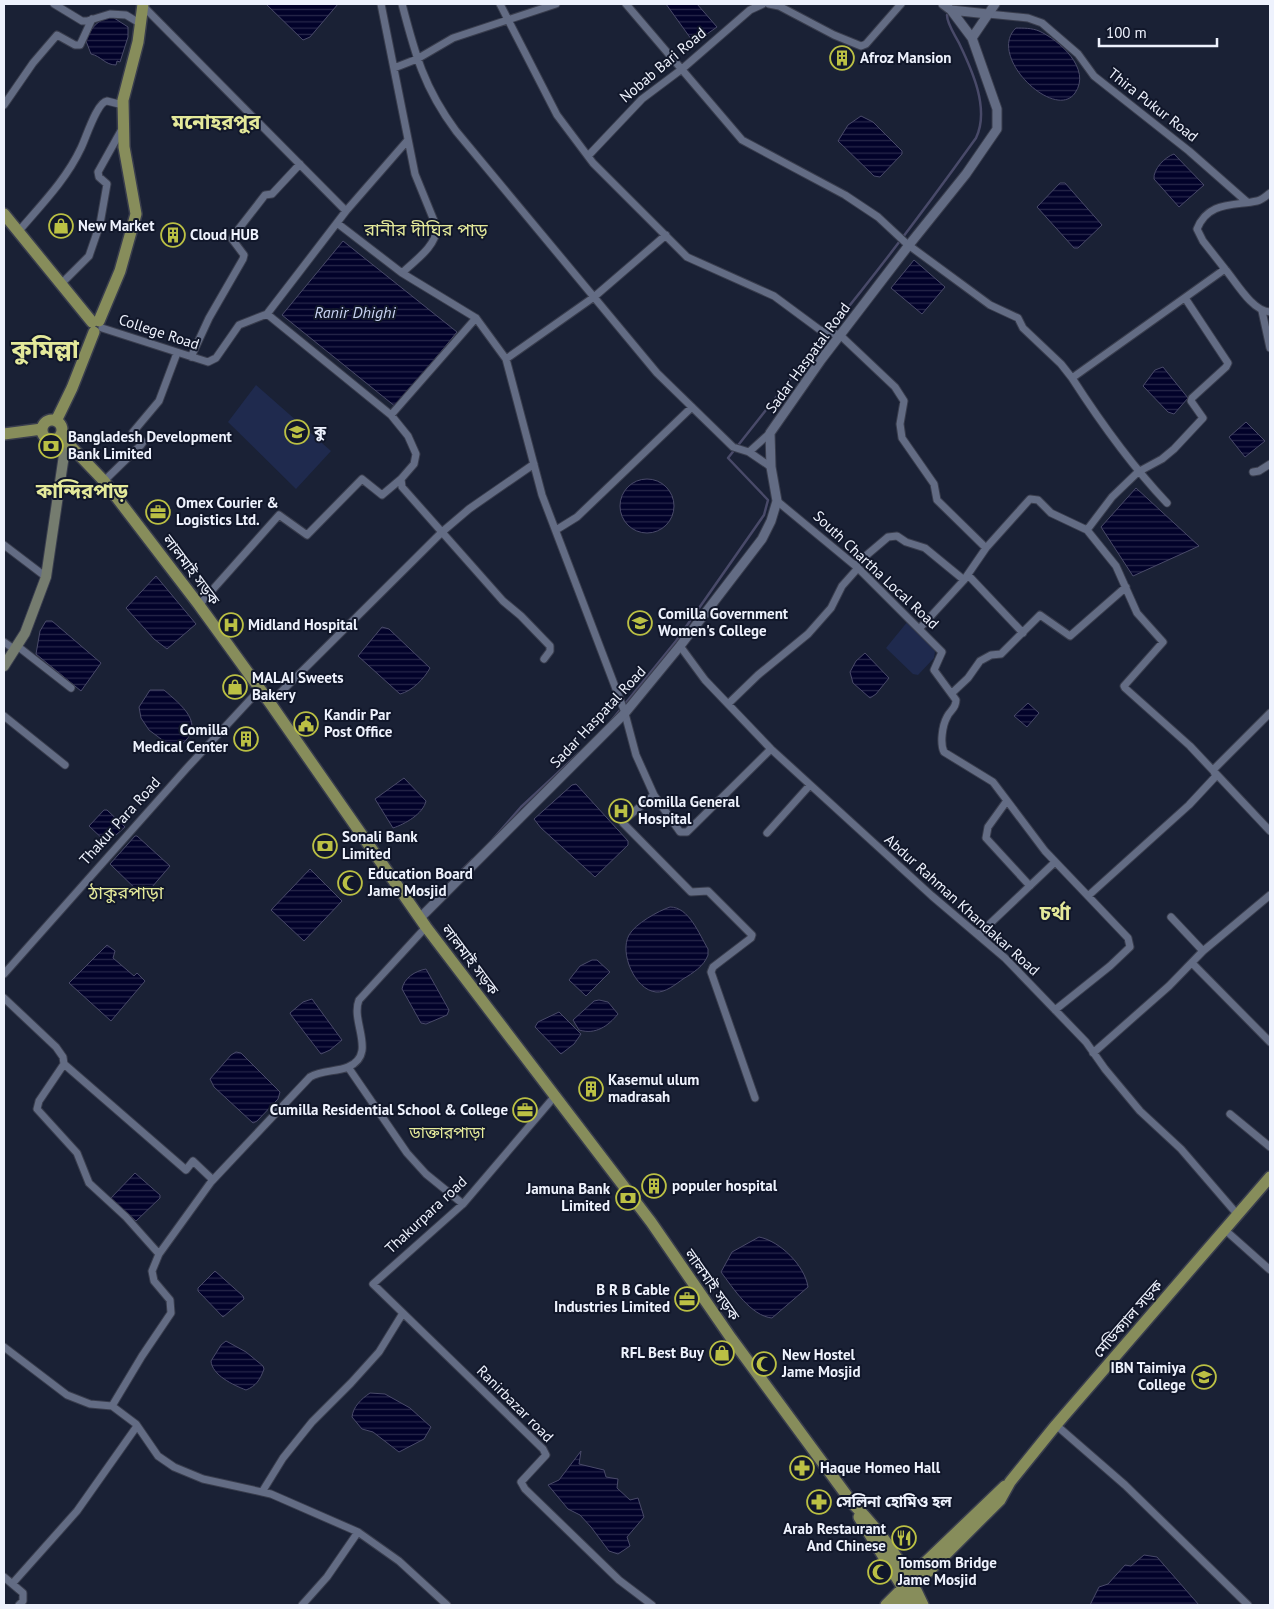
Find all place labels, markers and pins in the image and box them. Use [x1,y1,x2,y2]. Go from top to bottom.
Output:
building icon: Afroz Mansion [829,45,855,71]
place label: Afroz Mansion [860,48,952,67]
shop icon: New Market [48,213,74,239]
place label: New Market [78,216,155,235]
building icon: Cloud HUB [160,222,186,248]
place label: Cloud HUB [190,225,259,244]
school or university icon: কু [284,419,310,445]
place label: কু [313,422,327,442]
place label: Bangladesh Development Bank Limited [68,427,233,463]
bank icon: Bangladesh Development Bank Limited [38,433,64,459]
place label: Omex Courier & Logistics Ltd. [176,493,279,529]
office icon: Omex Courier & Logistics Ltd. [145,499,171,525]
place label: Comilla Government Women's College [658,604,789,640]
school or university icon: Comilla Government Women's College [627,610,653,636]
hospital icon: Midland Hospital [218,612,244,638]
place label: Midland Hospital [248,615,358,634]
place label: MALAI Sweets Bakery [252,668,343,704]
shop icon: MALAI Sweets Bakery [222,674,248,700]
place label: Kandir Par Post Office [324,705,393,741]
public building icon: Kandir Par Post Office [293,711,319,737]
place label: Comilla Medical Center [133,720,229,756]
building icon: Comilla Medical Center [233,726,259,752]
place label: Comilla General Hospital [638,792,740,828]
hospital icon: Comilla General Hospital [608,798,634,824]
place label: Sonali Bank Limited [342,827,418,863]
bank icon: Sonali Bank Limited [312,833,338,859]
place label: Education Board Jame Mosjid [367,864,473,900]
mosque icon: Education Board Jame Mosjid [337,870,363,896]
place label: Kasemul ulum madrasah [608,1070,699,1106]
building icon: Kasemul ulum madrasah [578,1076,604,1102]
office icon: Cumilla Residential School & College [512,1097,538,1123]
place label: Cumilla Residential School & College [270,1100,508,1119]
building icon: populer hospital [641,1173,667,1199]
place label: populer hospital [672,1176,778,1195]
place label: Jamuna Bank Limited [525,1179,611,1215]
bank icon: Jamuna Bank Limited [615,1185,641,1211]
place label: B R B Cable Industries Limited [554,1280,670,1316]
office icon: B R B Cable Industries Limited [674,1286,700,1312]
shop icon: RFL Best Buy [709,1340,735,1366]
place label: RFL Best Buy [621,1343,705,1362]
place label: New Hostel Jame Mosjid [781,1345,860,1381]
mosque icon: New Hostel Jame Mosjid [751,1351,777,1377]
place label: IBN Taimiya College [1111,1358,1186,1394]
school or university icon: IBN Taimiya College [1191,1364,1217,1390]
pharmacy icon: Haque Homeo Hall [789,1455,815,1481]
place label: Haque Homeo Hall [820,1458,941,1477]
pharmacy icon: সেলিনা হোমিও হল [806,1489,832,1515]
place label: সেলিনা হোমিও হল [836,1492,952,1511]
place label: Arab Restaurant And Chinese [783,1519,887,1555]
restaurant icon: Arab Restaurant And Chinese [891,1525,917,1551]
place label: Tomsom Bridge Jame Mosjid [897,1553,997,1589]
mosque icon: Tomsom Bridge Jame Mosjid [867,1559,893,1585]

